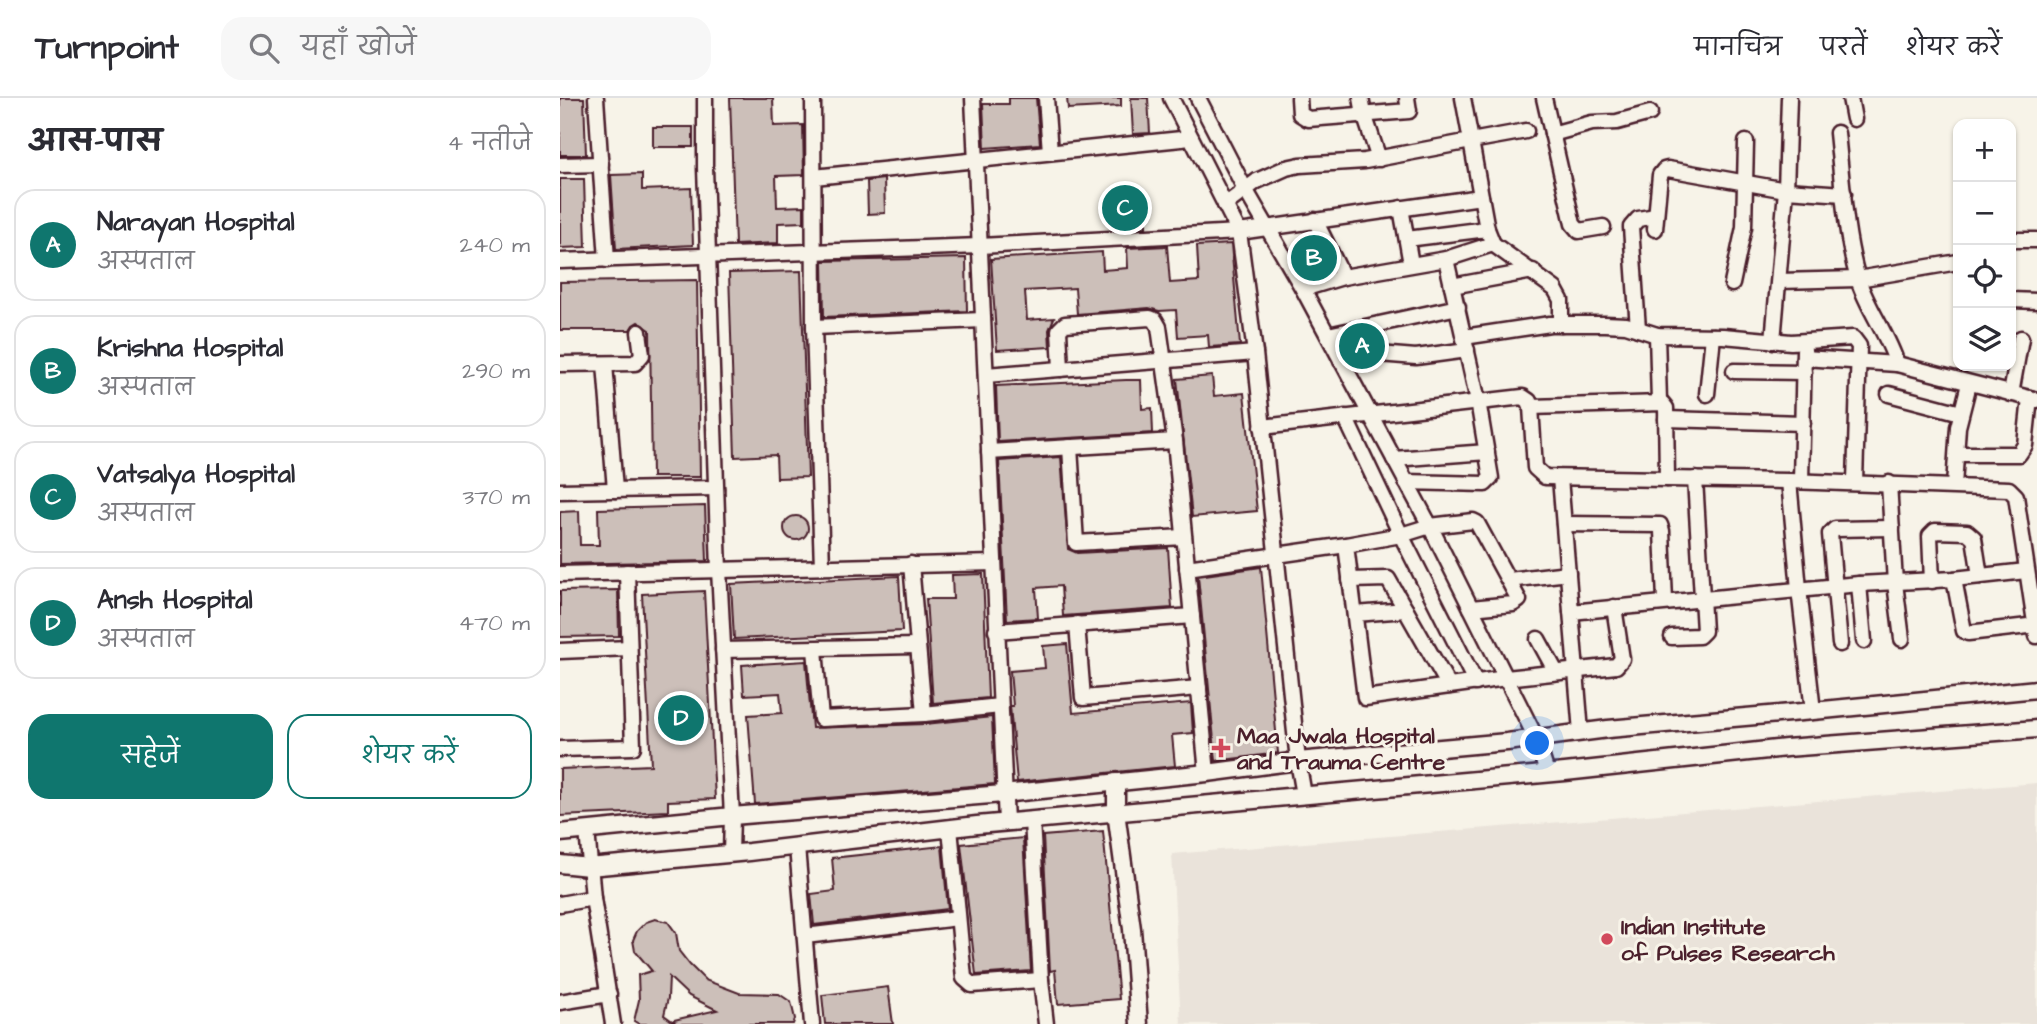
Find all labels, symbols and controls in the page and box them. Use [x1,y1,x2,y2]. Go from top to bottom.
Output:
search box [221,17,711,80]
text: Turnpoint [35,25,179,71]
icon: search [245,29,283,67]
text: यहाँ खोजें [301,29,416,65]
text: मानचित्र [1694,31,1782,65]
text: परतें [1820,31,1867,65]
text: शेयर करें [1905,31,2002,65]
map controls [1953,119,2016,371]
button: + [1953,119,2016,182]
text: आस-पास [28,121,162,163]
text: 4 नतीजे [447,127,532,159]
pin: C [1102,182,1148,234]
button: − [1953,182,2016,245]
text: Narayan Hospital [97,204,295,240]
text: A [46,229,60,261]
text: 240 m [460,229,530,261]
pin: B [1291,232,1337,284]
button: locate [1953,245,2016,308]
text: अस्पताल [97,246,195,278]
button: layers [1953,308,2016,371]
pin: A [1339,320,1385,372]
text: Krishna Hospital [97,330,283,366]
text: B [45,355,61,387]
text: 290 m [462,355,530,387]
text: अस्पताल [97,372,195,404]
text: Vatsalya Hospital [97,456,295,492]
text: C [45,481,61,513]
text: 370 m [463,481,530,513]
text: अस्पताल [97,498,195,530]
text: Ansh Hospital [97,582,253,618]
text: D [46,607,60,639]
text: 470 m [459,607,530,639]
text: अस्पताल [97,624,195,656]
pin: D [658,692,704,744]
button: सहेजें [28,714,273,799]
button: शेयर करें [287,714,532,799]
place label: Maa Jwala Hospital and Trauma Centre [1236,720,1446,778]
your location [1520,726,1554,760]
marker: Maa Jwala Hospital and Trauma Centre [1211,738,1231,758]
place label: Indian Institute of Pulses Research [1621,911,1835,969]
marker: Indian Institute of Pulses Research [1599,931,1615,947]

